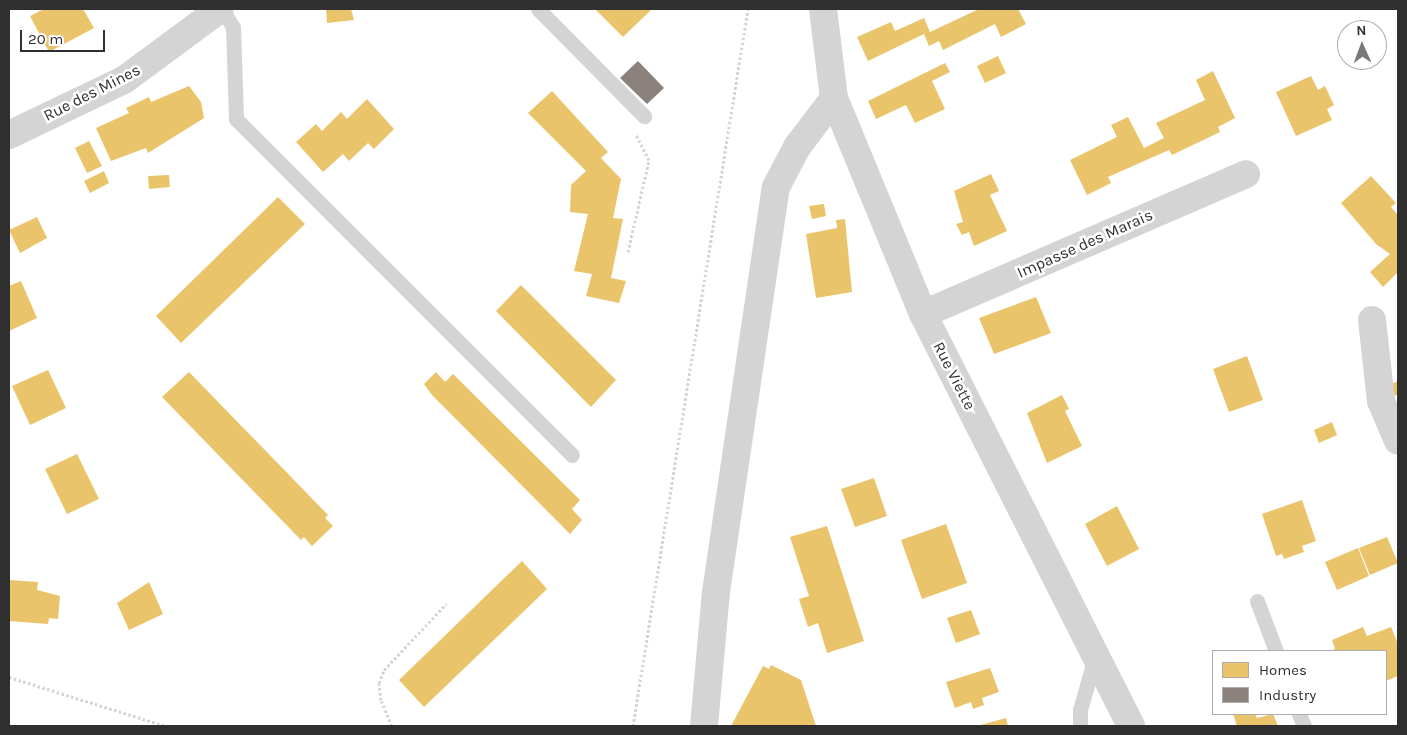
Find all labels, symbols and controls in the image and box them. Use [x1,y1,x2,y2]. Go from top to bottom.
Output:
scale bar [22,20,108,52]
north arrow [1337,20,1387,70]
text: N [1356,22,1367,39]
text: 20 m [28,30,63,48]
street label: Rue des Mines [40,60,144,126]
street label: Impasse des Marais [1014,205,1156,283]
street label: Rue Viette [929,339,979,413]
legend [1212,650,1387,715]
text: Homes [1259,661,1307,679]
text: Industry [1259,686,1316,704]

